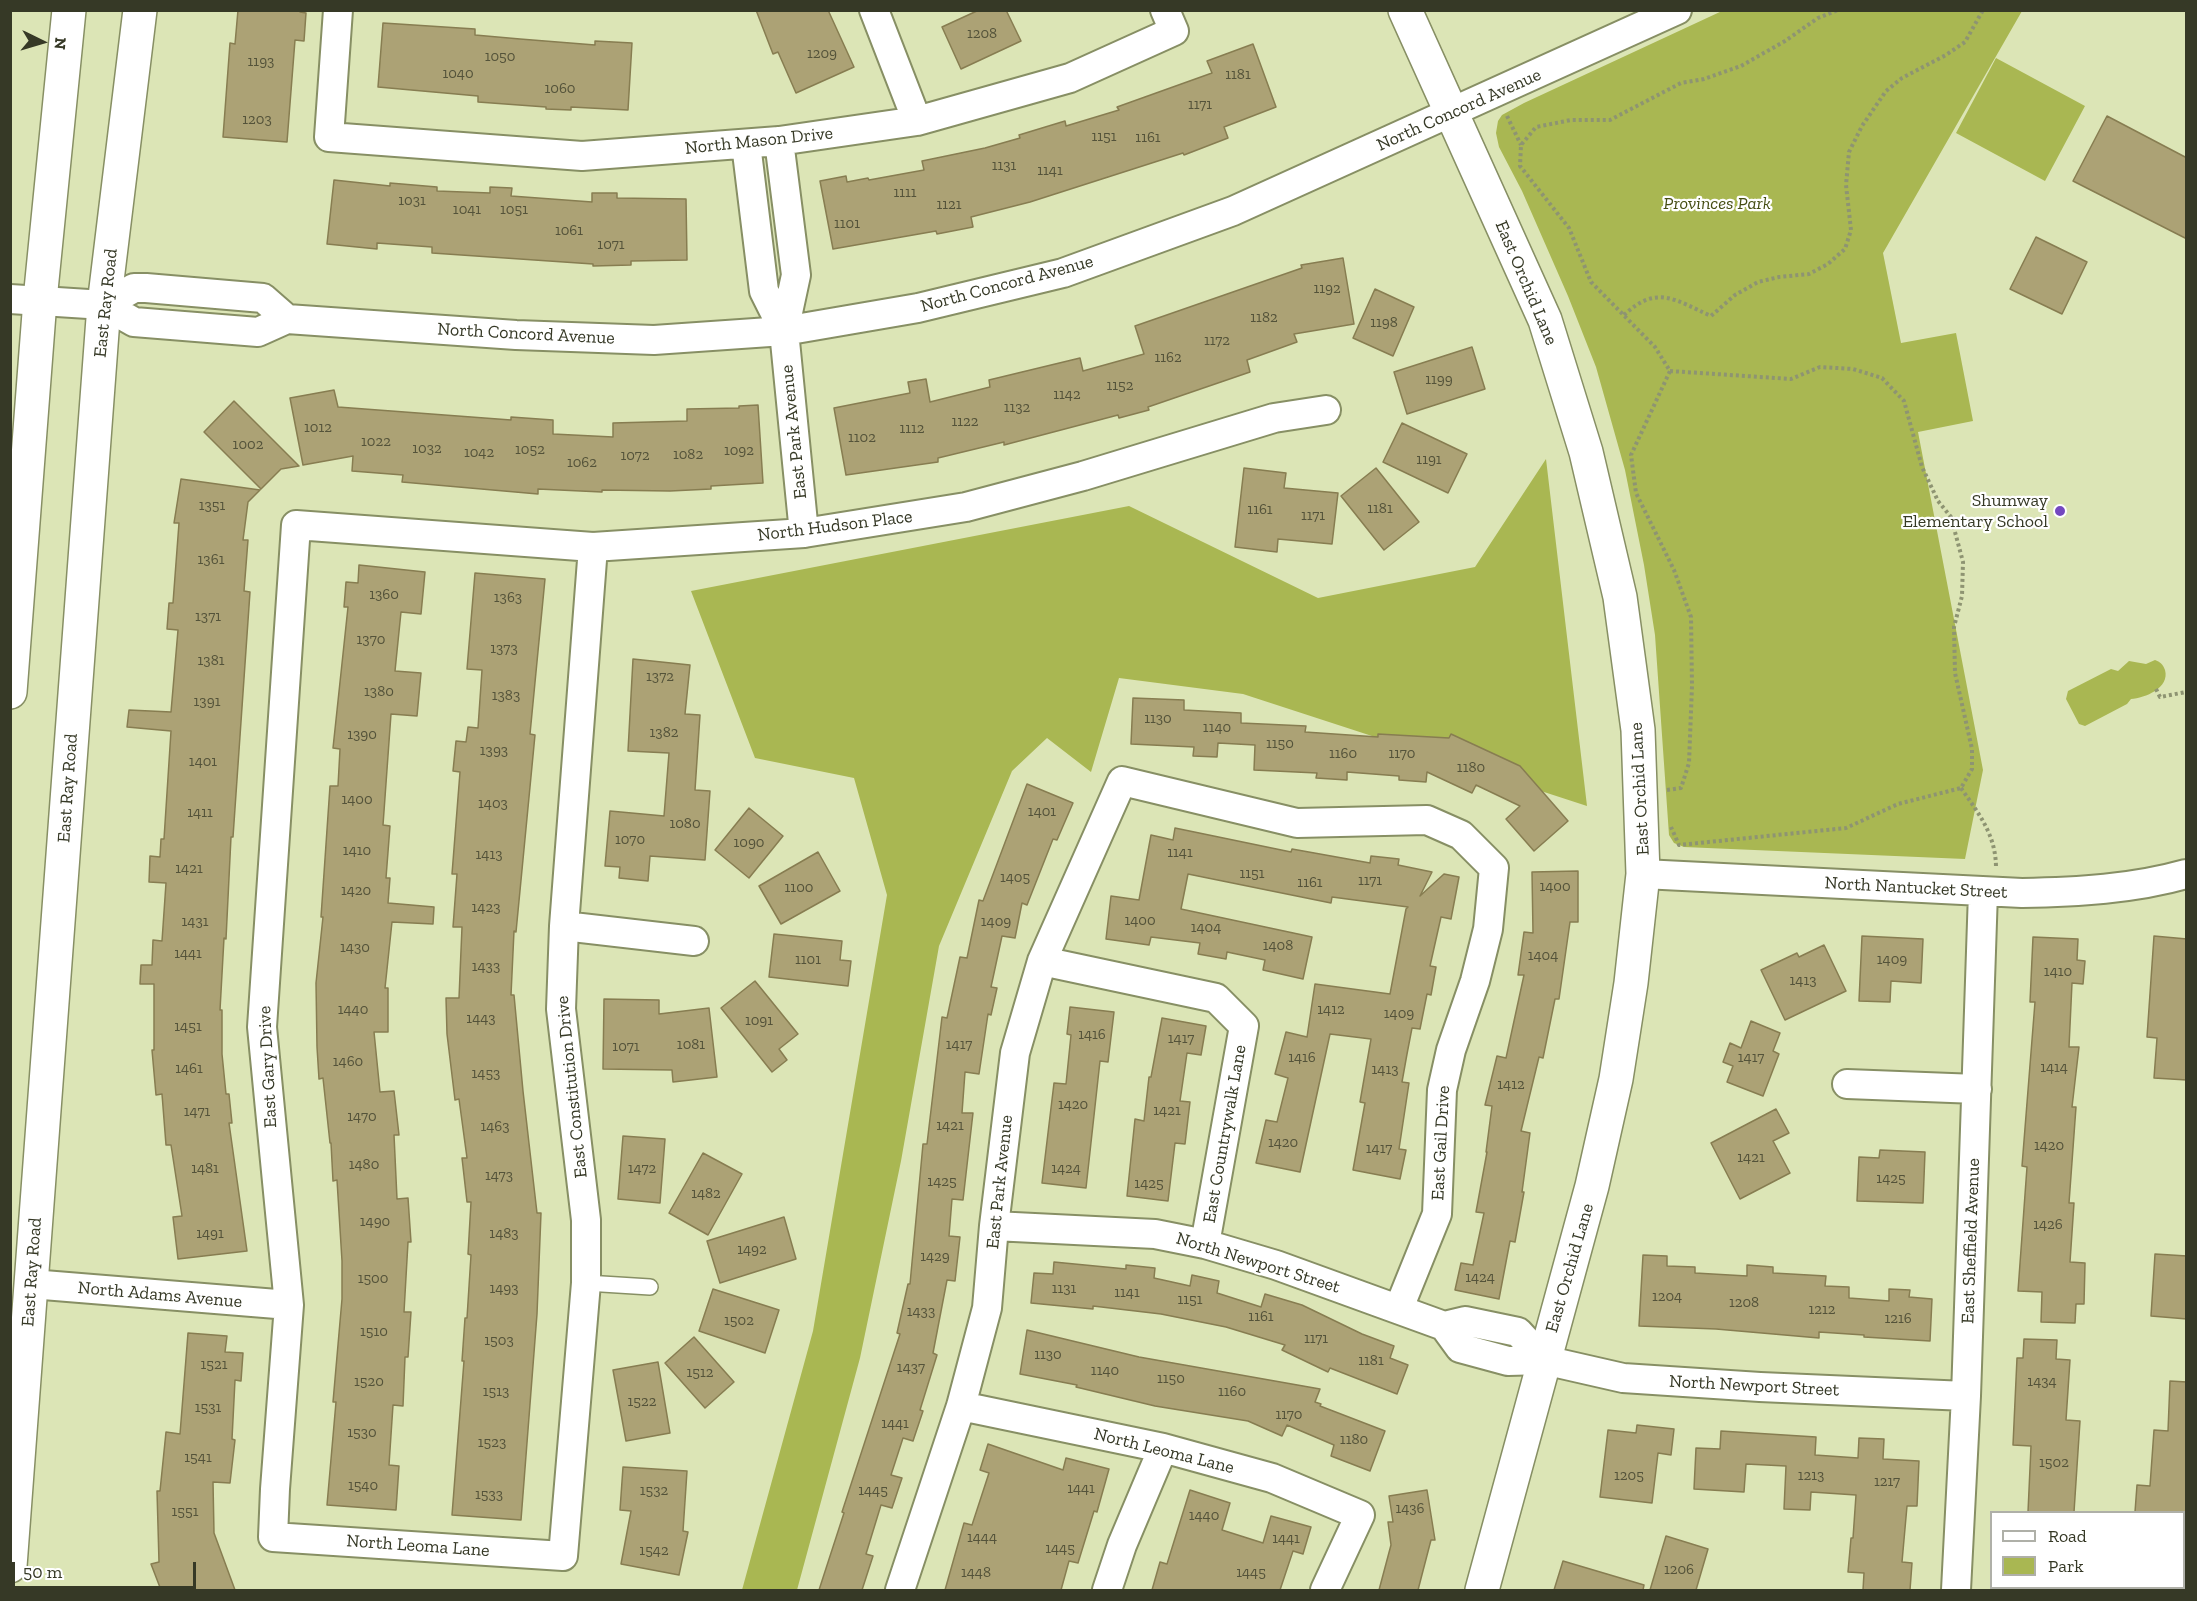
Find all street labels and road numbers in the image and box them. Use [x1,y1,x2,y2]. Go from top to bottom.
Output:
street label: North Concord Avenue [1373,64,1545,156]
street label: North Mason Drive [684,122,834,160]
street label: East Orchid Lane [1490,217,1562,349]
street label: East Ray Road [90,248,122,358]
street label: North Concord Avenue [918,251,1096,317]
street label: North Concord Avenue [437,319,615,349]
street label: East Park Avenue [776,364,812,500]
street label: North Hudson Place [756,506,914,546]
street label: East Orchid Lane [1626,722,1654,856]
street label: East Ray Road [53,733,83,843]
street label: North Nantucket Street [1824,872,2008,904]
street label: East Constitution Drive [552,995,592,1179]
street label: East Gary Drive [254,1005,282,1129]
street label: East Countrywalk Lane [1199,1043,1251,1225]
street label: East Gail Drive [1427,1085,1455,1201]
street label: East Park Avenue [982,1114,1018,1250]
street label: East Sheffield Avenue [1957,1158,1985,1324]
street label: East Orchid Lane [1541,1201,1599,1335]
street label: East Ray Road [17,1217,47,1327]
street label: North Newport Street [1173,1228,1343,1298]
street label: North Adams Avenue [77,1277,243,1313]
street label: North Newport Street [1668,1371,1840,1401]
street label: North Leoma Lane [1092,1423,1236,1479]
street label: North Leoma Lane [346,1530,490,1562]

